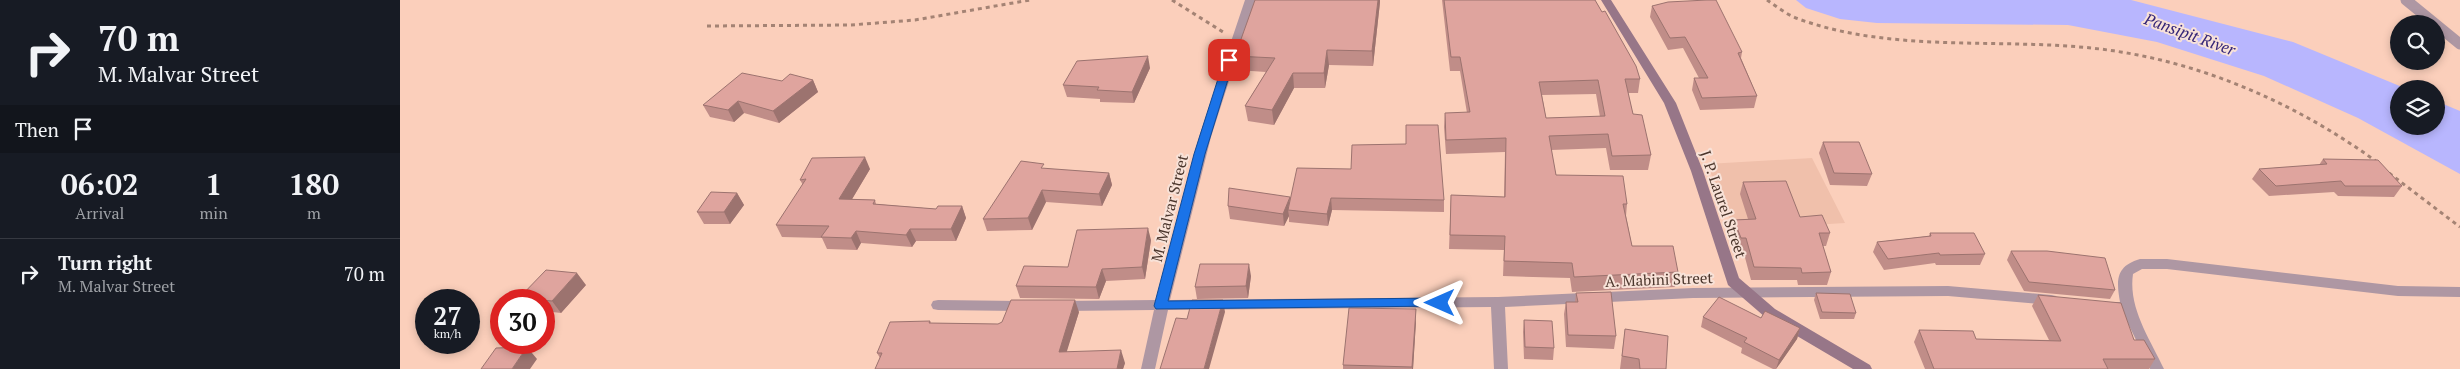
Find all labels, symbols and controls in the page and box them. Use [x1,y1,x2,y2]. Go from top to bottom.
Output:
water label: Pansipit River [2141,7,2239,61]
text: 70 m [98,15,179,61]
map controls [2390,15,2445,135]
button: search [2390,15,2445,70]
icon: right [15,20,80,85]
pin [1208,39,1250,81]
icon: arrive [1215,46,1243,74]
text: M. Malvar Street [98,59,259,88]
button: layers [2390,80,2445,135]
icon: arrive [69,115,97,143]
text: Then [15,117,59,142]
street label: J. P. Laurel Street [1696,148,1752,261]
street label: M. Malvar Street [1146,152,1192,264]
text: 06:02 [61,164,139,204]
text: 1 [205,164,222,204]
text: 180 [288,164,339,204]
text: Arrival [75,202,124,224]
text: min [200,202,228,224]
text: m [307,202,321,224]
text: Turn right [58,250,152,275]
icon: right [15,260,43,288]
text: 70 m [344,261,385,286]
street label: A. Mabini Street [1605,267,1714,291]
text: M. Malvar Street [58,275,175,297]
position arrow [1413,276,1465,328]
speed limit sign: 30 [490,289,555,354]
text: 27 [433,299,462,332]
text: km/h [434,326,461,341]

